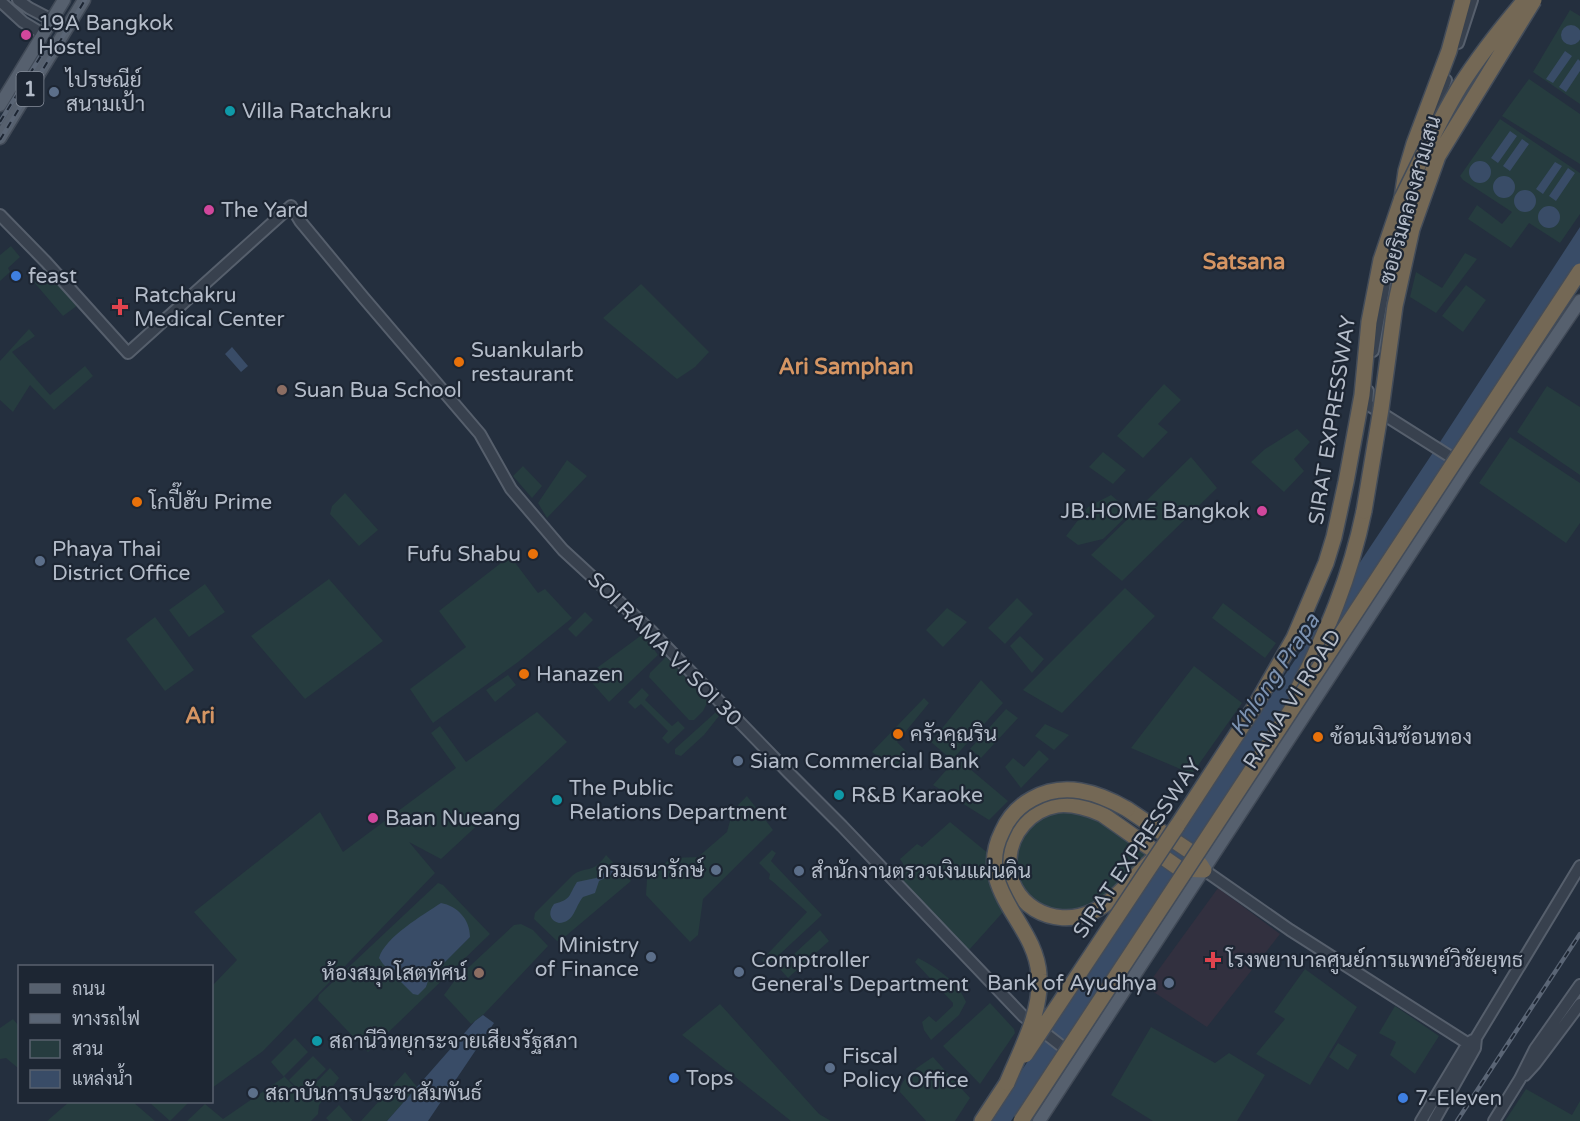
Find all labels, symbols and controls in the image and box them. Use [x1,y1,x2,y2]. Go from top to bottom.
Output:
place label: 19A Bangkok Hostel [38,11,173,60]
marker: 19A Bangkok Hostel [19,28,33,42]
place label: ไปรษณีย์ สนามเป้า [64,66,145,117]
road number: 1 [16,72,44,106]
marker: ไปรษณีย์ สนามเป้า [47,85,61,99]
place label: Villa Ratchakru [242,99,392,124]
marker: Villa Ratchakru [223,104,237,118]
street label: ซอยริมคลองสามเสน [1374,113,1447,287]
place label: The Yard [221,198,308,223]
marker: The Yard [202,203,216,217]
district label: Satsana [1203,249,1285,275]
place label: feast [28,264,77,289]
marker: feast [9,269,23,283]
place label: Ratchakru Medical Center [134,283,285,332]
marker: Ratchakru Medical Center [111,298,129,316]
street label: SIRAT EXPRESSWAY [1304,314,1361,526]
place label: Suankularb restaurant [471,338,584,387]
district label: Ari Samphan [778,354,914,380]
marker: Suankularb restaurant [452,355,466,369]
place label: Suan Bua School [294,378,462,403]
marker: Suan Bua School [275,383,289,397]
place label: โกปี๊ฮับ Prime [148,482,272,515]
marker: โกปี๊ฮับ Prime [130,495,144,509]
place label: JB.HOME Bangkok [1060,499,1250,524]
marker: JB.HOME Bangkok [1255,504,1269,518]
place label: Phaya Thai District Office [52,537,191,586]
place label: Fufu Shabu [407,542,521,567]
marker: Fufu Shabu [526,547,540,561]
marker: Phaya Thai District Office [33,554,47,568]
street label: SOI RAMA VI SOI 30 [583,567,747,731]
water label: Khlong Prapa [1224,608,1326,741]
street label: RAMA VI ROAD [1238,625,1347,774]
place label: Hanazen [536,662,623,687]
marker: Hanazen [517,667,531,681]
district label: Ari [185,703,215,729]
place label: ครัวคุณริน [910,722,997,748]
place label: ช้อนเงินช้อนทอง [1330,725,1472,750]
marker: ครัวคุณริน [891,727,905,741]
marker: ช้อนเงินช้อนทอง [1311,730,1325,744]
place label: Siam Commercial Bank [750,749,979,774]
marker: Siam Commercial Bank [731,754,745,768]
street label: SIRAT EXPRESSWAY [1068,754,1207,943]
place label: The Public Relations Department [569,776,787,825]
place label: R&B Karaoke [851,783,983,808]
marker: R&B Karaoke [832,788,846,802]
marker: The Public Relations Department [550,793,564,807]
place label: Baan Nueang [385,806,521,831]
marker: Baan Nueang [366,811,380,825]
place label: กรมธนารักษ์ [597,856,705,883]
place label: สำนักงานตรวจเงินแผ่นดิน [811,859,1031,884]
marker: กรมธนารักษ์ [709,863,723,877]
marker: สำนักงานตรวจเงินแผ่นดิน [792,864,806,878]
place label: Ministry of Finance [535,933,639,982]
place label: โรงพยาบาลศูนย์การแพทย์วิชัยยุทธ [1225,946,1523,975]
place label: Comptroller General's Department [751,948,969,997]
marker: Ministry of Finance [644,950,658,964]
marker: โรงพยาบาลศูนย์การแพทย์วิชัยยุทธ [1204,951,1222,969]
place label: ห้องสมุดโสตทัศน์ [322,959,467,987]
legend [18,965,213,1103]
marker: Comptroller General's Department [732,965,746,979]
marker: ห้องสมุดโสตทัศน์ [472,966,486,980]
place label: Bank of Ayudhya [987,971,1157,996]
marker: Bank of Ayudhya [1162,976,1176,990]
text: ถนน [72,978,105,1000]
text: ทางรถไฟ [72,1006,140,1030]
place label: สถานีวิทยุกระจายเสียงรัฐสภา [329,1028,578,1055]
marker: สถานีวิทยุกระจายเสียงรัฐสภา [310,1034,324,1048]
text: สวน [72,1038,103,1060]
place label: Fiscal Policy Office [842,1044,969,1093]
marker: Fiscal Policy Office [823,1061,837,1075]
text: แหล่งน้ำ [72,1063,133,1090]
place label: Tops [686,1066,734,1091]
marker: Tops [667,1071,681,1085]
place label: สถาบันการประชาสัมพันธ์ [265,1079,482,1106]
marker: สถาบันการประชาสัมพันธ์ [246,1086,260,1100]
place label: 7-Eleven [1415,1086,1502,1111]
marker: 7-Eleven [1396,1091,1410,1105]

